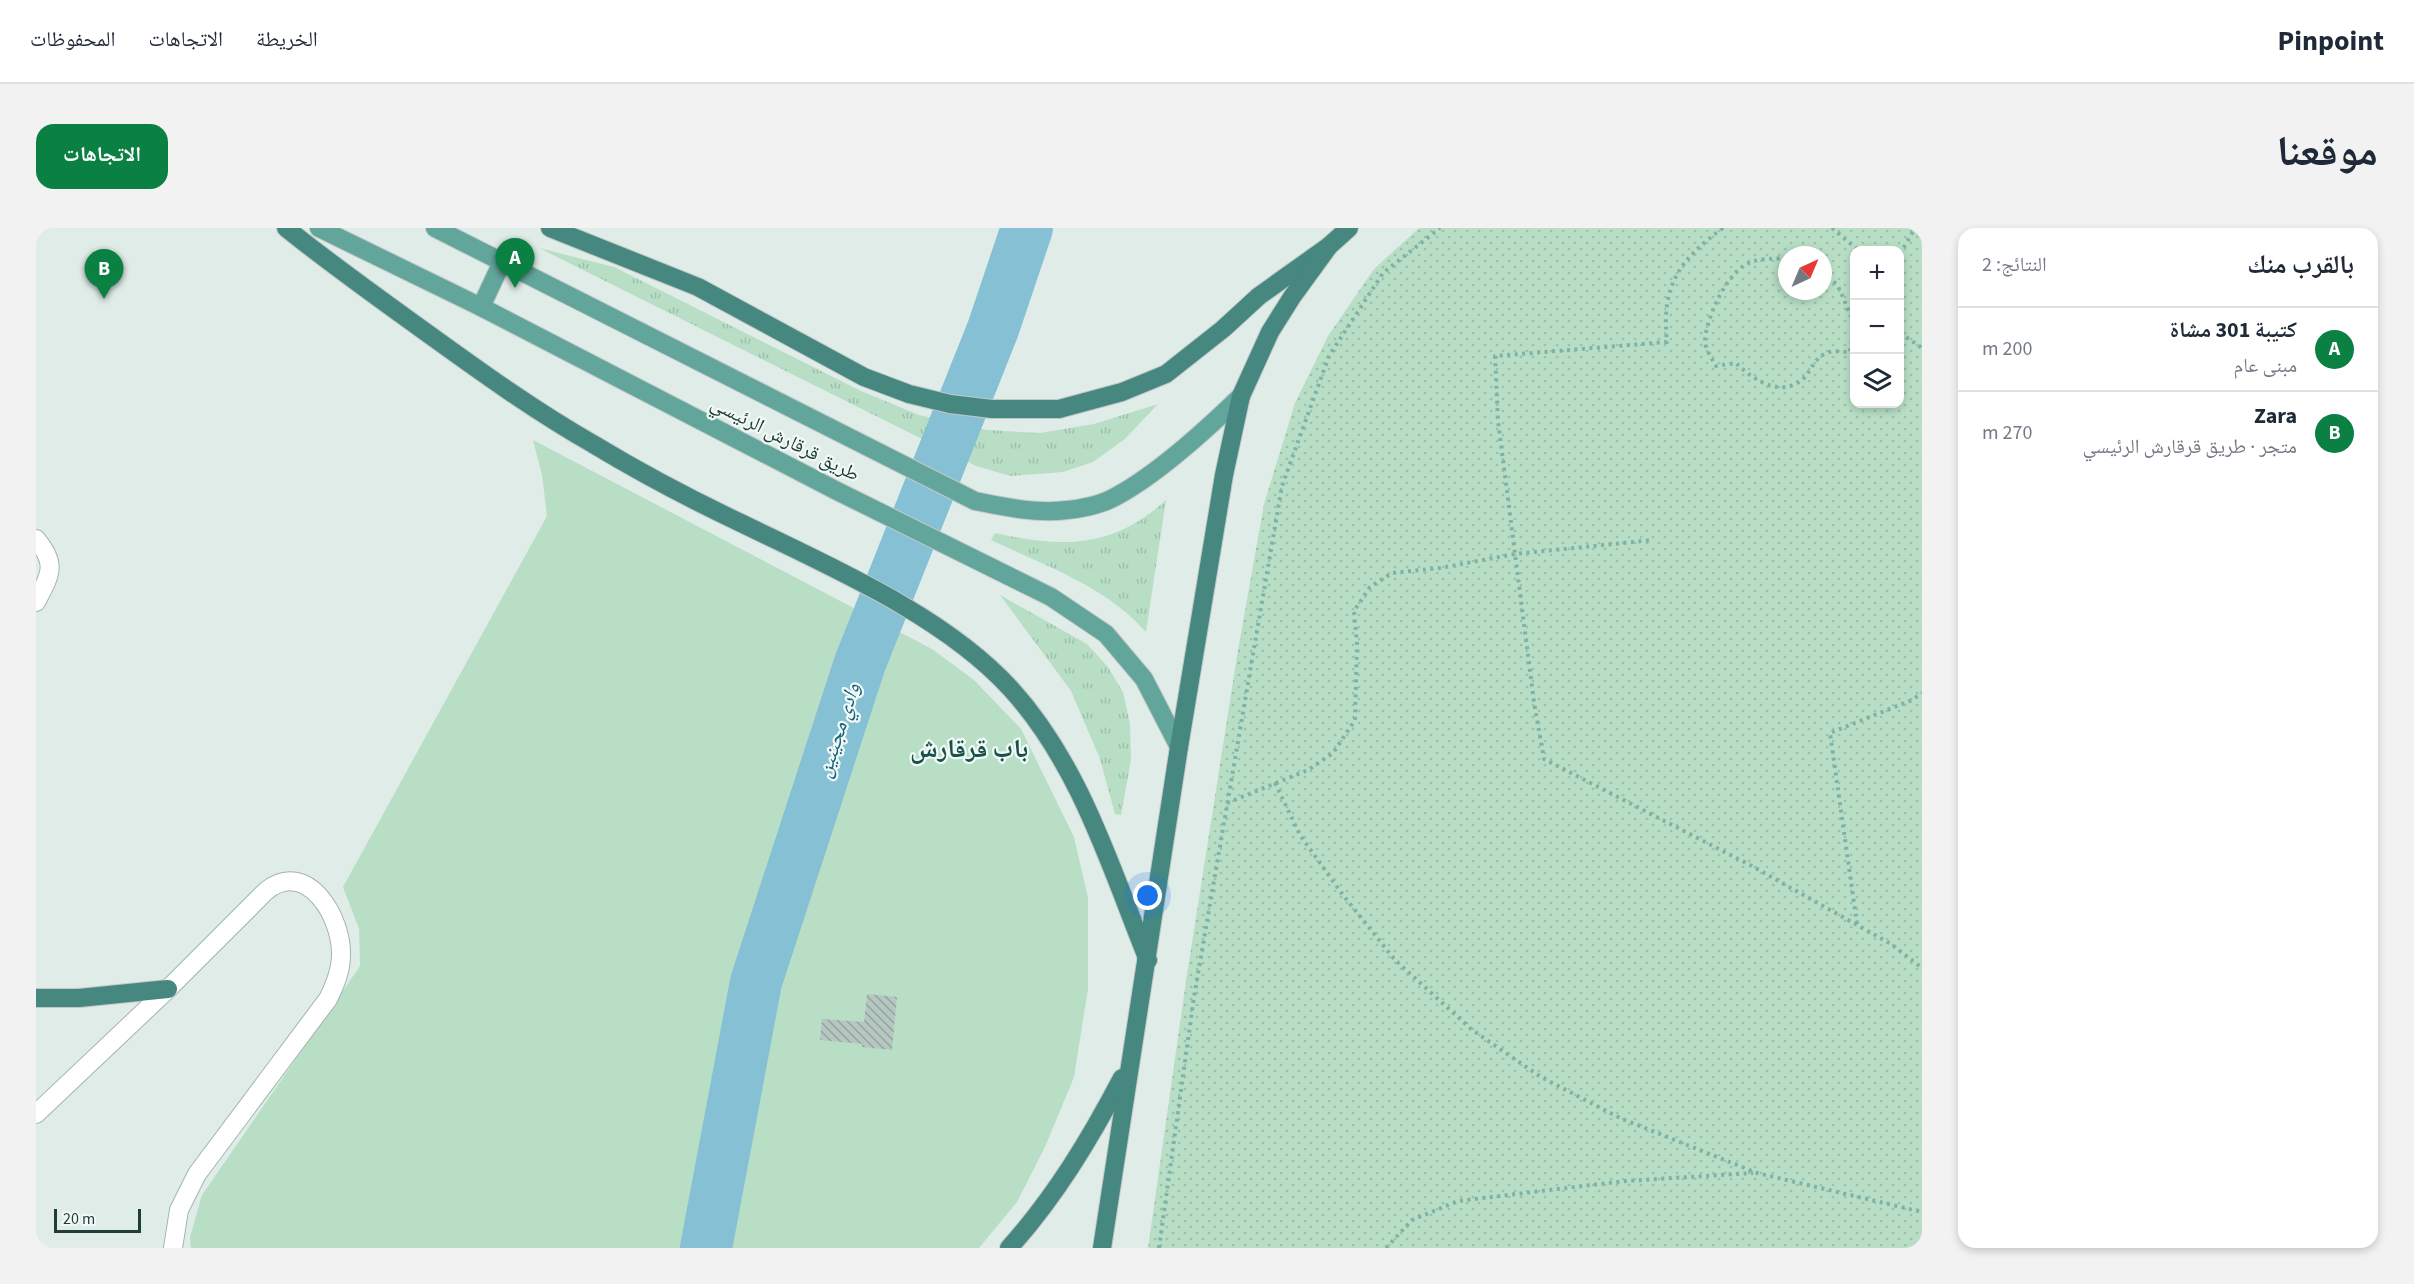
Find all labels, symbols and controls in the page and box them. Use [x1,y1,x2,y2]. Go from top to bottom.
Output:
text: Pinpoint [2278,21,2384,61]
text: المحفوظات [30,24,115,54]
text: الاتجاهات [148,24,223,54]
text: الخريطة [256,24,318,54]
text: موقعنا [2277,122,2378,182]
button: الاتجاهات [36,124,168,189]
pin: A [496,238,534,288]
north arrow [1778,246,1832,300]
map controls [1850,246,1904,408]
button: + [1850,246,1904,300]
text: بالقرب منك [2247,246,2354,283]
pin: B [84,250,124,299]
text: النتائج: 2 [1982,251,2047,279]
button: − [1850,300,1904,354]
text: كتيبة 301 مشاة [2170,314,2297,346]
text: 200 m [1982,335,2032,363]
text: A [2329,335,2340,363]
text: مبنى عام [2234,352,2297,380]
button: layers [1850,354,1904,408]
street label: طريق قرقارش الرئيسي [705,389,864,490]
text: Zara [2254,400,2297,432]
text: 270 m [1982,419,2032,447]
text: B [2328,419,2341,447]
text: متجر · طريق قرقارش الرئيسي [2083,433,2297,461]
water label: وادي مجينين [809,679,869,782]
district label: باب قرقارش [910,730,1028,767]
your location [1133,881,1162,910]
scale bar [54,1206,141,1234]
text: 20 m [63,1208,95,1230]

